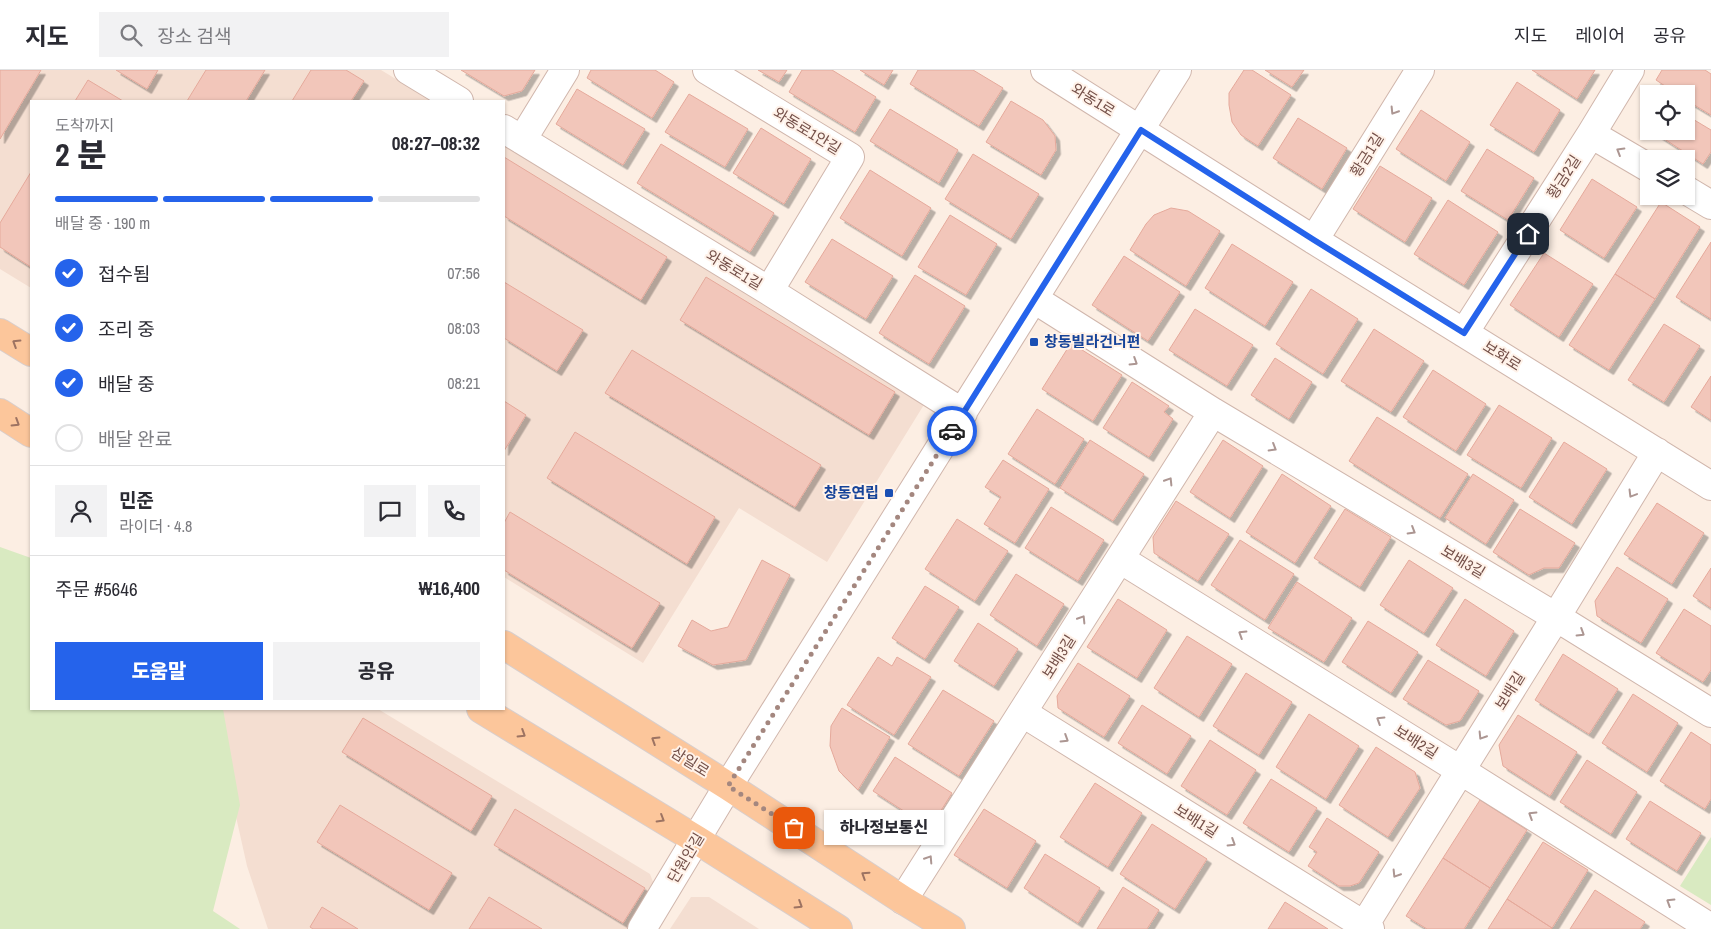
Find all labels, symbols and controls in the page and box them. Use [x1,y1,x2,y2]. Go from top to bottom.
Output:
search box [99,12,449,57]
text: 지도 [25,20,69,52]
icon: search [117,21,145,49]
text: 장소 검색 [157,23,231,49]
text: 지도 [1514,23,1547,48]
text: 레이어 [1575,23,1625,48]
text: 공유 [1653,23,1686,48]
street label: 와동1로 [1067,78,1119,121]
map controls [1640,85,1695,205]
button: locate [1640,85,1695,140]
street label: 와동로1안길 [769,102,845,159]
one-way arrow [1391,106,1401,115]
text: 도착까지 [55,114,114,136]
street label: 황금1길 [1345,129,1388,181]
text: 08:27–08:32 [392,130,480,156]
text: 2 분 [55,133,106,176]
one-way arrow [1617,148,1626,158]
button: layers [1640,150,1695,205]
street label: 황금2길 [1542,151,1586,203]
text: 배달 중 · 190 m [55,212,150,234]
pin [1507,213,1549,255]
icon: home [1514,220,1542,248]
street label: 와동로1길 [702,245,766,295]
icon: check [55,259,83,287]
text: 접수됨 [98,261,150,287]
text: 07:56 [447,262,480,284]
icon: check [55,314,83,342]
text: 조리 중 [98,316,155,342]
text: 08:03 [447,317,480,339]
place label: 창동빌라건너편 [1044,331,1141,352]
marker: 창동빌라건너편 [1028,336,1040,348]
street label: 보화로 [1479,336,1525,375]
one-way arrow [12,339,21,349]
one-way arrow [1129,356,1138,366]
icon: check [55,369,83,397]
text: 배달 중 [98,371,155,397]
text: 08:21 [447,372,480,394]
courier [927,406,977,456]
one-way arrow [10,417,19,426]
icon: car [938,417,966,445]
text: 배달 완료 [98,426,172,452]
one-way arrow [1267,441,1276,451]
one-way arrow [1163,478,1172,487]
place label: 창동연립 [824,482,879,503]
button: person [55,485,107,537]
button: chat [364,485,416,537]
button: phone [428,485,480,537]
text: 민준 [119,487,154,513]
marker: 창동연립 [883,487,895,499]
one-way arrow [1628,488,1638,497]
text: 라이더 · 4.8 [119,515,192,537]
one-way arrow [1406,525,1415,535]
street label: 보배3길 [1437,540,1489,583]
text: ₩16,400 [419,575,480,601]
text: 주문 #5646 [55,576,138,602]
one-way arrow [1076,615,1086,624]
one-way arrow [1576,627,1585,636]
street label: 보배3길 [1037,631,1080,683]
one-way arrow [1238,631,1247,641]
button: 도움말 [55,642,263,700]
button: 공유 [273,642,480,700]
street label: 보배길 [1490,668,1529,714]
one-way arrow [1376,717,1385,726]
street label: 보배2길 [1390,720,1442,763]
one-way arrow [517,728,526,738]
one-way arrow [1478,730,1488,739]
one-way arrow [1059,733,1068,742]
one-way arrow [652,736,661,746]
street label: 삼일로 [667,742,713,781]
street label: 보배1길 [1170,799,1222,842]
pin [773,807,815,849]
callout: 하나정보통신 [824,810,944,846]
one-way arrow [656,812,665,822]
one-way arrow [1529,812,1538,822]
icon: bag [780,814,808,842]
text: 하나정보통신 [840,816,928,838]
street label: 단원안길 [662,829,709,887]
one-way arrow [1227,837,1236,847]
one-way arrow [923,856,933,865]
one-way arrow [1392,868,1402,877]
one-way arrow [862,872,871,881]
one-way arrow [794,898,803,908]
one-way arrow [1666,899,1675,908]

